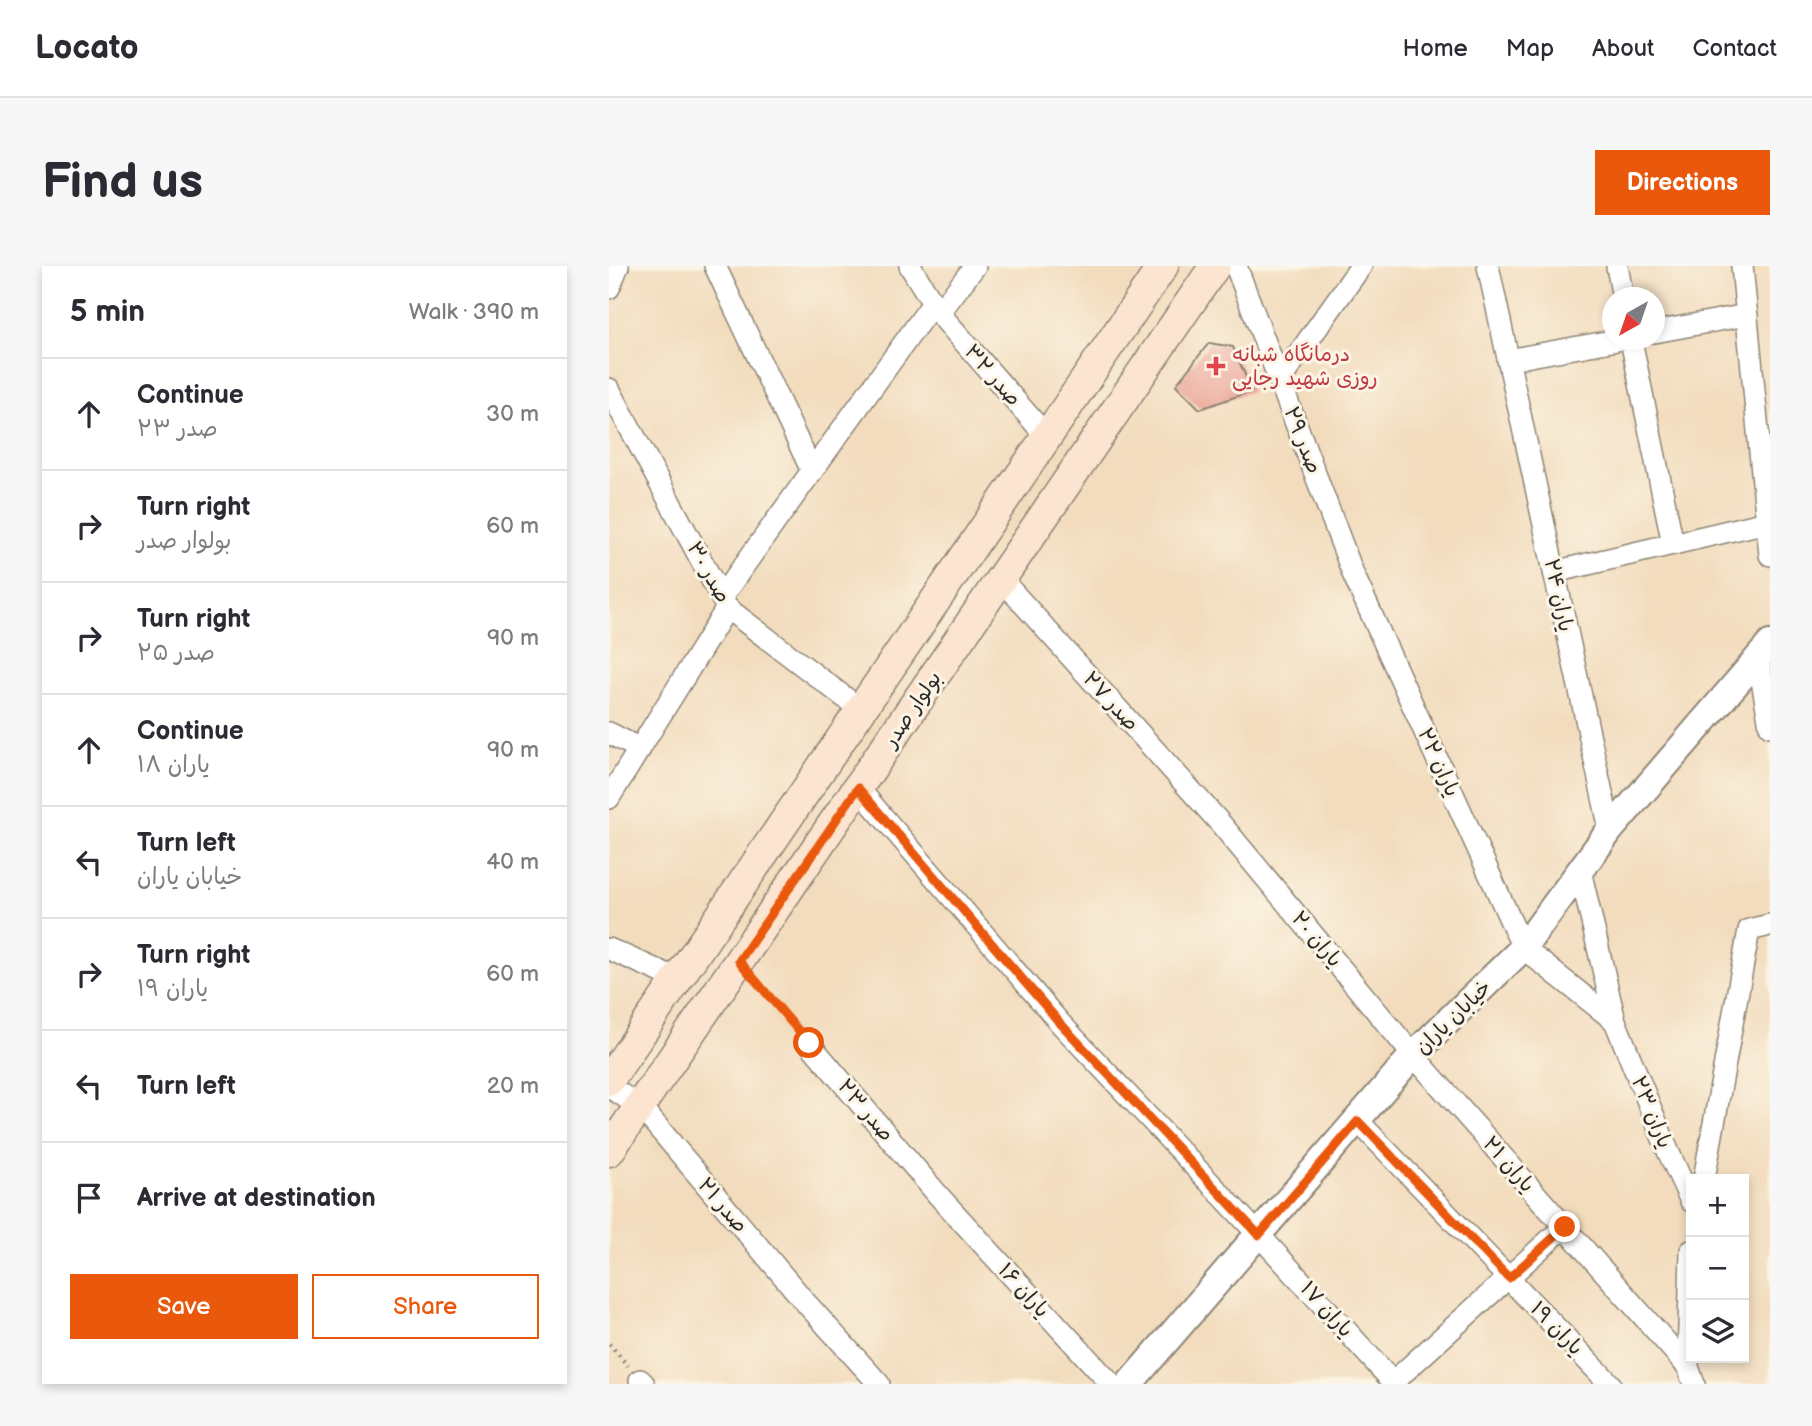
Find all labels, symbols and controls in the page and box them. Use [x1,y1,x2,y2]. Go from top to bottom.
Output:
text: Locato [35,28,139,68]
text: Home [1403,34,1468,63]
text: Map [1506,34,1554,63]
text: About [1592,34,1654,63]
text: Contact [1692,34,1777,63]
button: Directions [1595,150,1770,215]
text: Find us [42,153,203,212]
north arrow [1602,287,1665,350]
text: 5 min [70,294,145,330]
text: Walk · 390 m [409,298,539,326]
street label: صدر ۳۲ [959,339,1026,411]
place label: درمانگاه شبانه روزی شهید رجایی [1232,342,1378,392]
marker: درمانگاه شبانه روزی شهید رجایی [1206,356,1226,376]
text: Continue [137,380,244,411]
icon: ahead [70,395,108,433]
text: 30 m [486,400,539,428]
street label: صدر ۲۹ [1278,403,1327,477]
text: صدر ۲۳ [137,415,218,443]
text: Turn right [137,492,250,523]
icon: right [70,507,108,545]
text: 60 m [486,512,539,540]
text: بولوار صدر [137,527,232,555]
street label: صدر ۳۰ [682,537,736,607]
street label: یاران ۲۴ [1539,556,1578,634]
text: Turn right [137,604,250,635]
icon: right [70,619,108,657]
text: 90 m [487,624,539,652]
text: صدر ۲۵ [137,639,215,667]
street label: صدر ۲۷ [1077,666,1144,736]
street label: بولوار صدر [877,667,948,754]
text: Continue [137,716,244,747]
street label: یاران ۲۲ [1412,724,1465,800]
icon: ahead [70,731,108,769]
text: 90 m [487,736,539,764]
text: یاران ۱۸ [137,751,210,779]
text: Turn left [137,828,236,859]
icon: left [70,843,108,881]
text: 40 m [486,848,539,876]
text: خیابان یاران [137,863,242,891]
street label: یاران ۲۰ [1286,906,1347,972]
text: Turn right [137,940,250,971]
icon: right [70,955,108,993]
text: 60 m [486,960,539,988]
text: یاران ۱۹ [137,975,208,1003]
street label: خیابان یاران [1410,975,1497,1060]
route start [793,1027,824,1058]
icon: left [70,1067,108,1105]
text: Turn left [137,1071,236,1102]
text: 20 m [487,1072,539,1100]
street label: یاران ۲۳ [1626,1072,1677,1152]
street label: صدر ۲۳ [832,1074,899,1147]
street label: یاران ۲۱ [1478,1131,1540,1197]
street label: صدر ۲۱ [692,1173,753,1238]
map controls [1686,1174,1749,1363]
button: + [1686,1174,1749,1237]
icon: arrive [70,1179,108,1217]
text: Arrive at destination [137,1183,376,1214]
route end [1549,1211,1580,1242]
button: − [1686,1237,1749,1300]
street label: یاران ۱۶ [993,1258,1055,1323]
button: Save [70,1274,298,1339]
button: Share [312,1274,539,1339]
street label: یاران ۱۷ [1295,1276,1358,1342]
street label: یاران ۱۹ [1525,1296,1588,1360]
button: layers [1686,1300,1749,1363]

